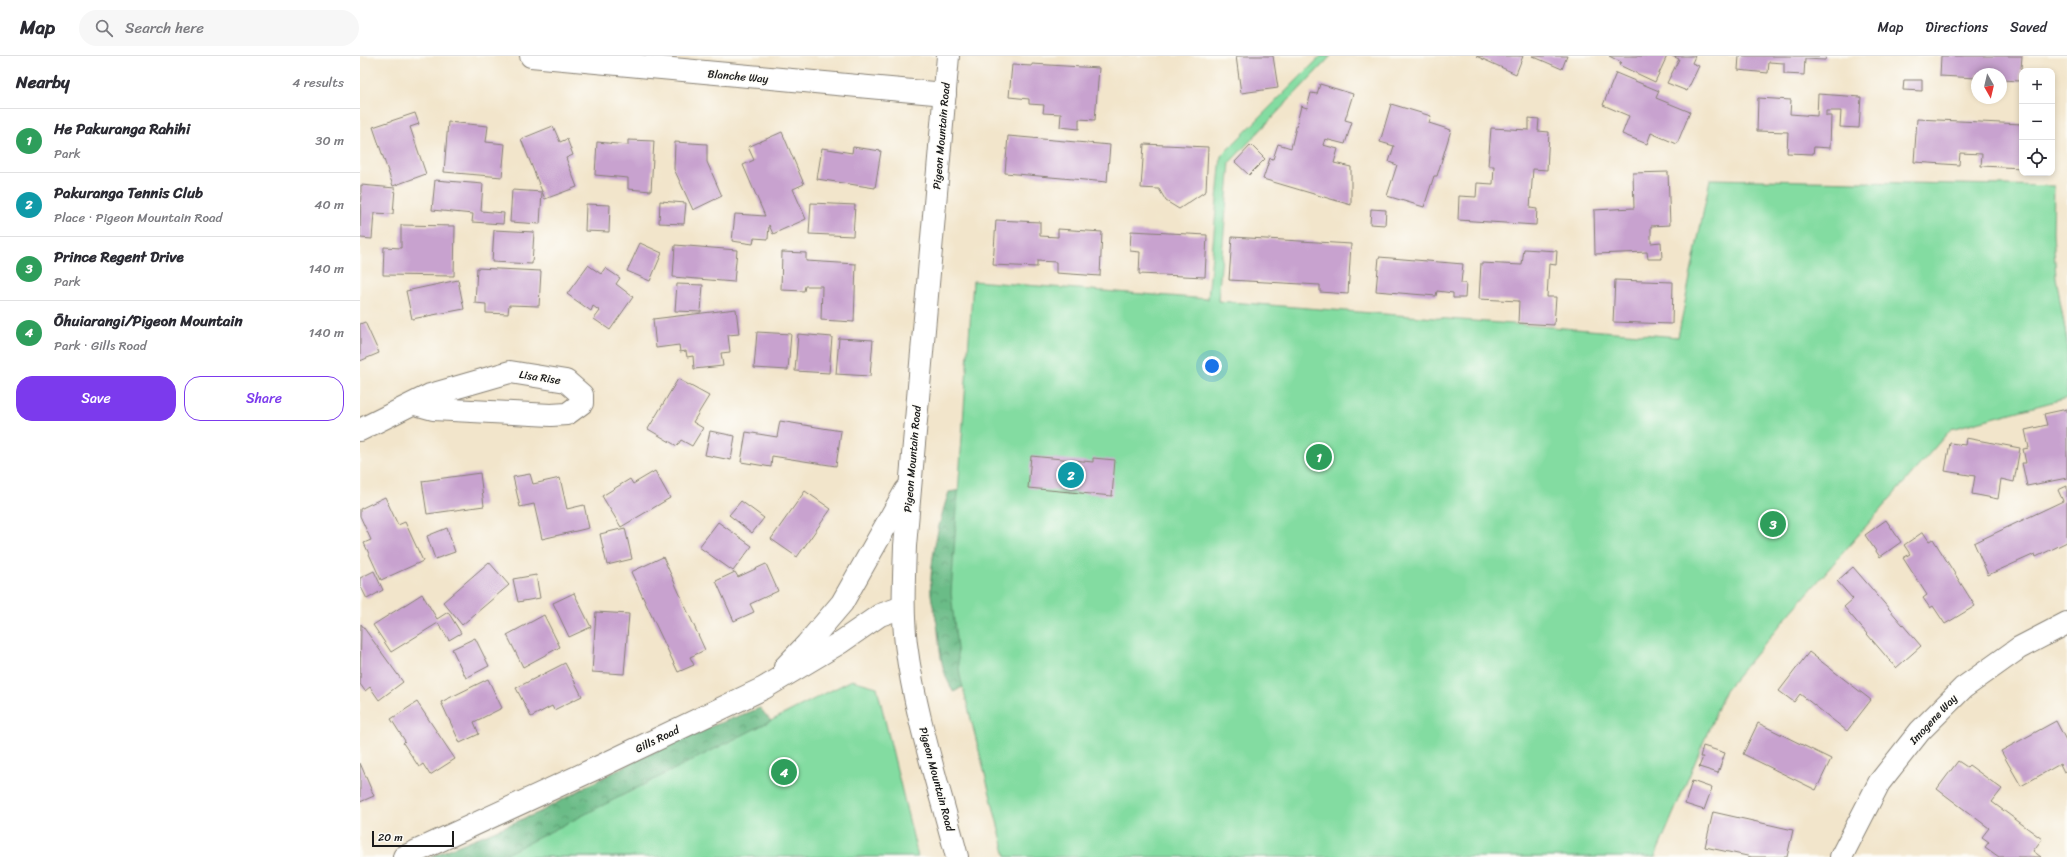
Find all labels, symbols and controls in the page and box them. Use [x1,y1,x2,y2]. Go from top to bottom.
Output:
search box [79,10,359,46]
text: Map [20,11,55,44]
text: Search here [125,15,204,41]
text: Map [1877,15,1903,40]
text: Directions [1925,15,1988,40]
text: Saved [2010,15,2047,40]
icon: search [93,17,115,39]
street label: Blanche Way [707,64,769,89]
text: Nearby [16,67,70,97]
north arrow [1971,68,2007,104]
map controls [2019,68,2055,176]
button: + [2019,68,2055,104]
text: 4 results [292,71,344,94]
street label: Pigeon Mountain Road [927,81,956,190]
button: − [2019,104,2055,140]
text: He Pakuranga Rahihi [54,116,190,142]
text: 1 [26,129,32,152]
text: 30 m [315,129,344,152]
button: locate [2019,140,2055,176]
text: Park [54,142,81,165]
text: Pakuranga Tennis Club [54,180,203,206]
text: 2 [25,193,33,216]
text: 40 m [314,193,344,216]
text: Place · Pigeon Mountain Road [54,206,222,229]
text: Prince Regent Drive [54,244,184,270]
text: 3 [25,257,33,280]
text: 140 m [309,257,344,280]
text: Park [54,270,81,293]
text: Ōhuiarangi/Pigeon Mountain [54,308,243,334]
text: 4 [25,321,33,344]
text: 140 m [309,321,344,344]
text: Park · Gills Road [54,334,147,357]
your location [1202,356,1222,376]
street label: Lisa Rise [518,365,562,390]
button: Save [16,376,176,421]
button: Share [184,376,344,421]
street label: Pigeon Mountain Road [898,404,927,513]
pin: 1 [1306,442,1332,472]
pin: 2 [1058,460,1084,490]
pin: 3 [1760,509,1786,539]
street label: Imogene Way [1904,689,1962,750]
street label: Gills Road [632,720,684,758]
street label: Pigeon Mountain Road [913,725,960,835]
pin: 4 [771,757,797,787]
text: 20 m [378,828,403,847]
scale bar [372,829,454,848]

